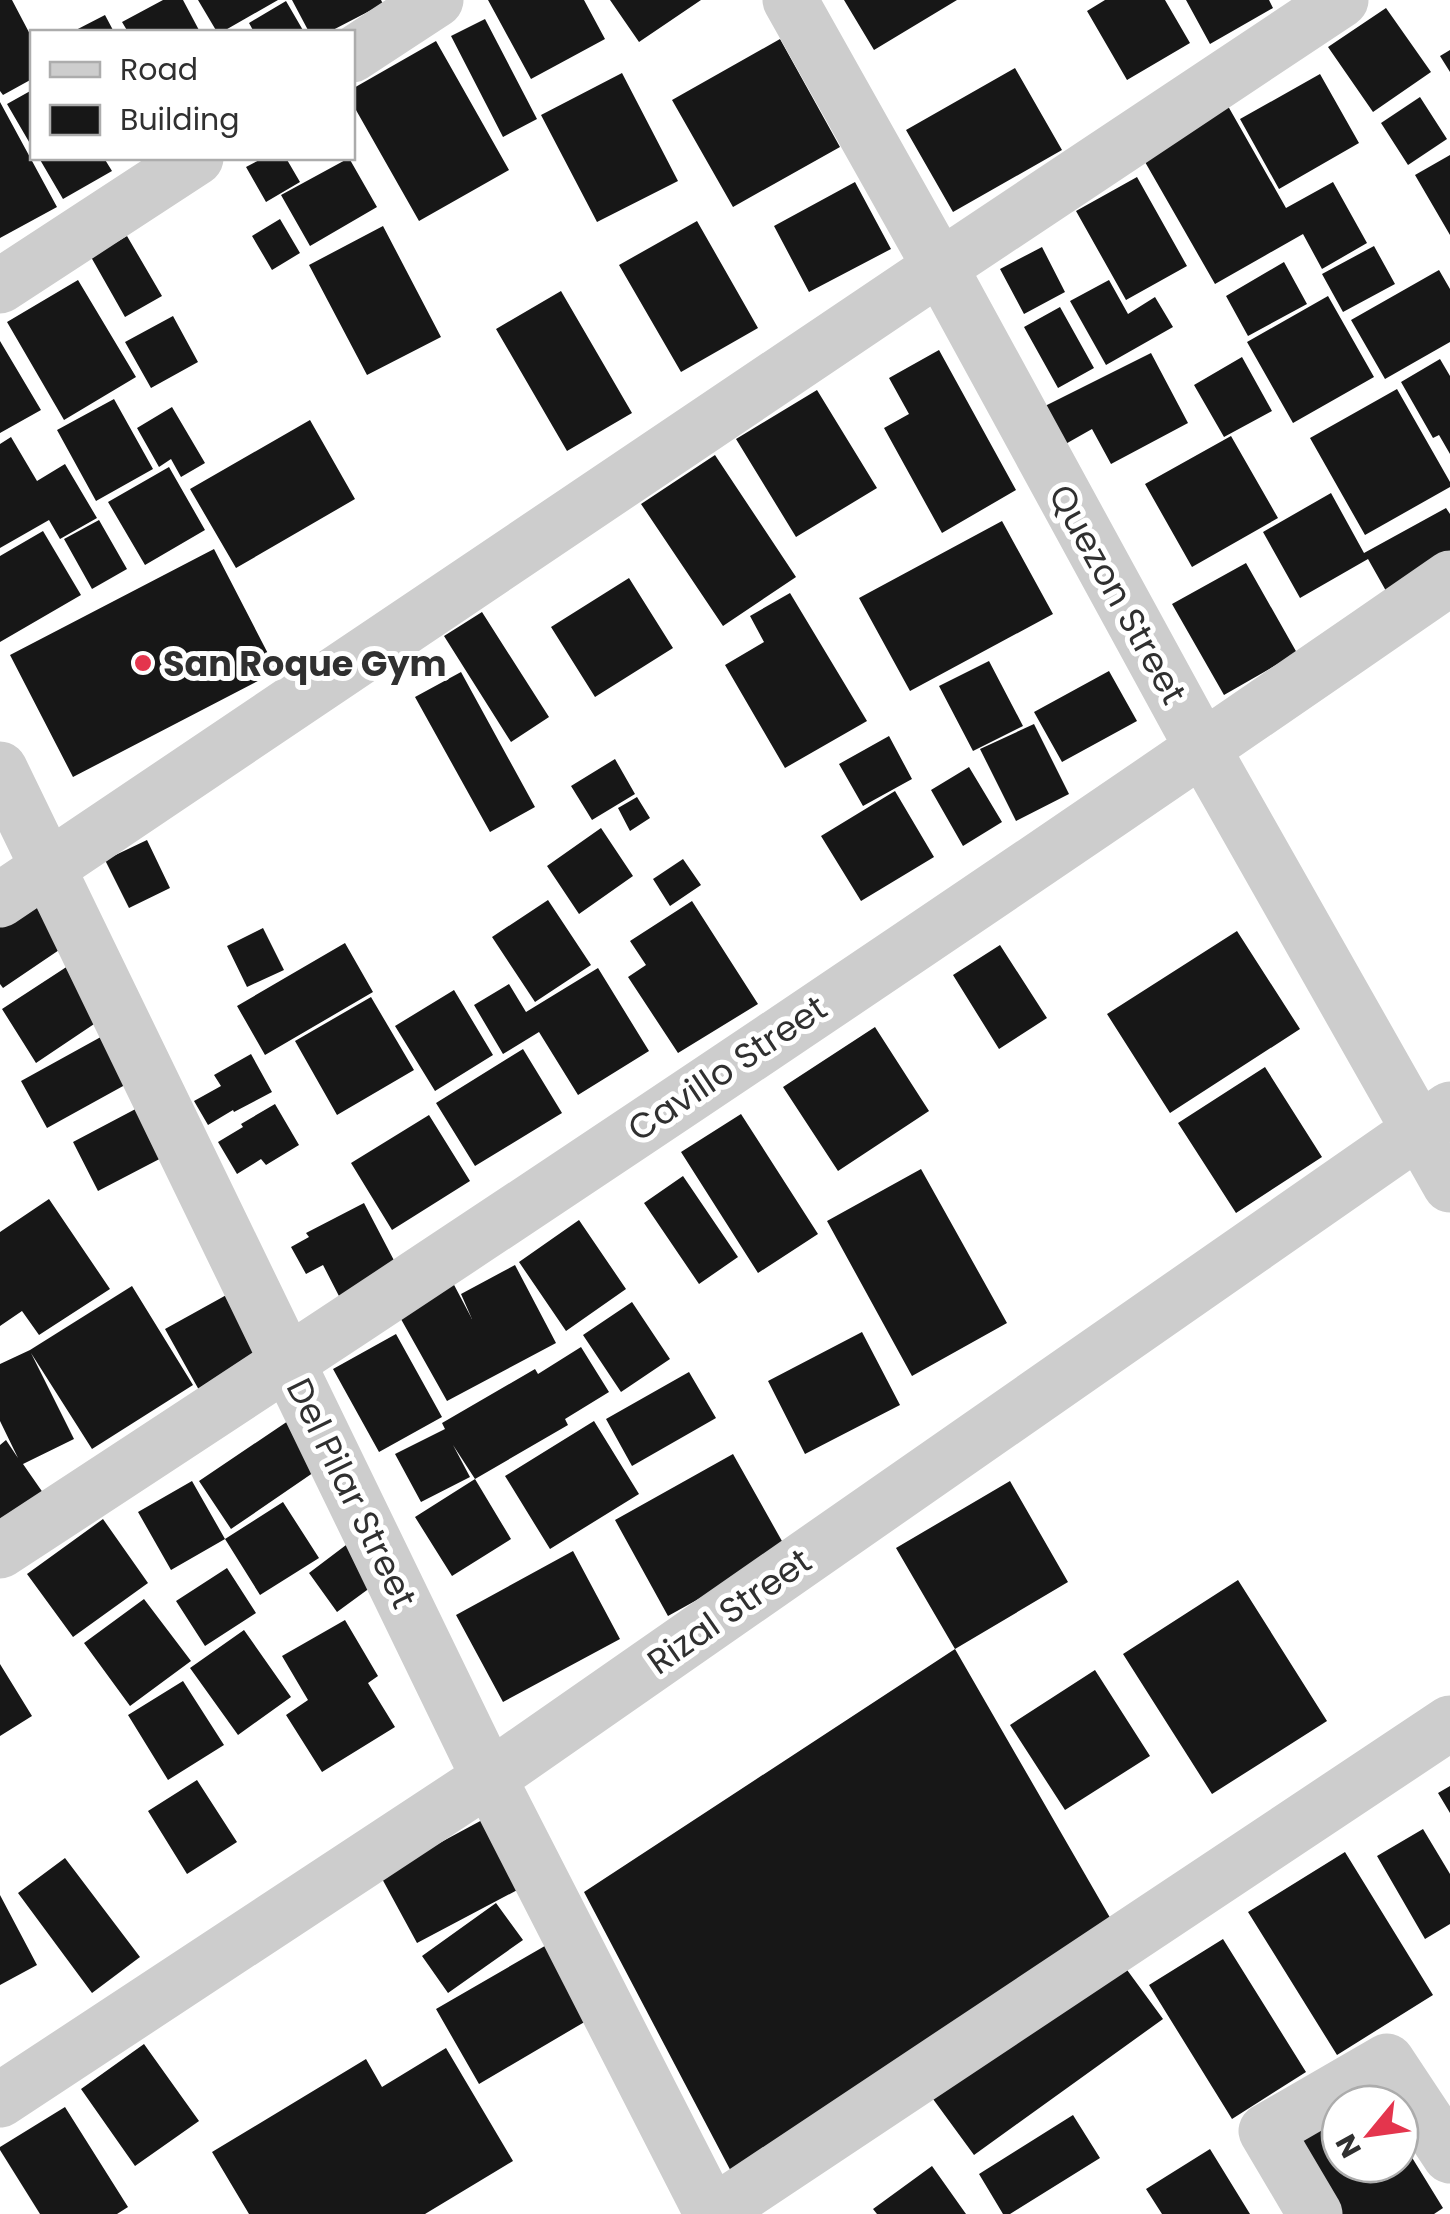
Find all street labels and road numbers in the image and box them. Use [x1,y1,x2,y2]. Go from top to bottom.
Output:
street label: Quezon Street [1037,475,1199,713]
street label: Cavillo Street [618,983,836,1153]
street label: Del Pilar Street [275,1370,429,1616]
street label: Rizal Street [637,1536,821,1686]

